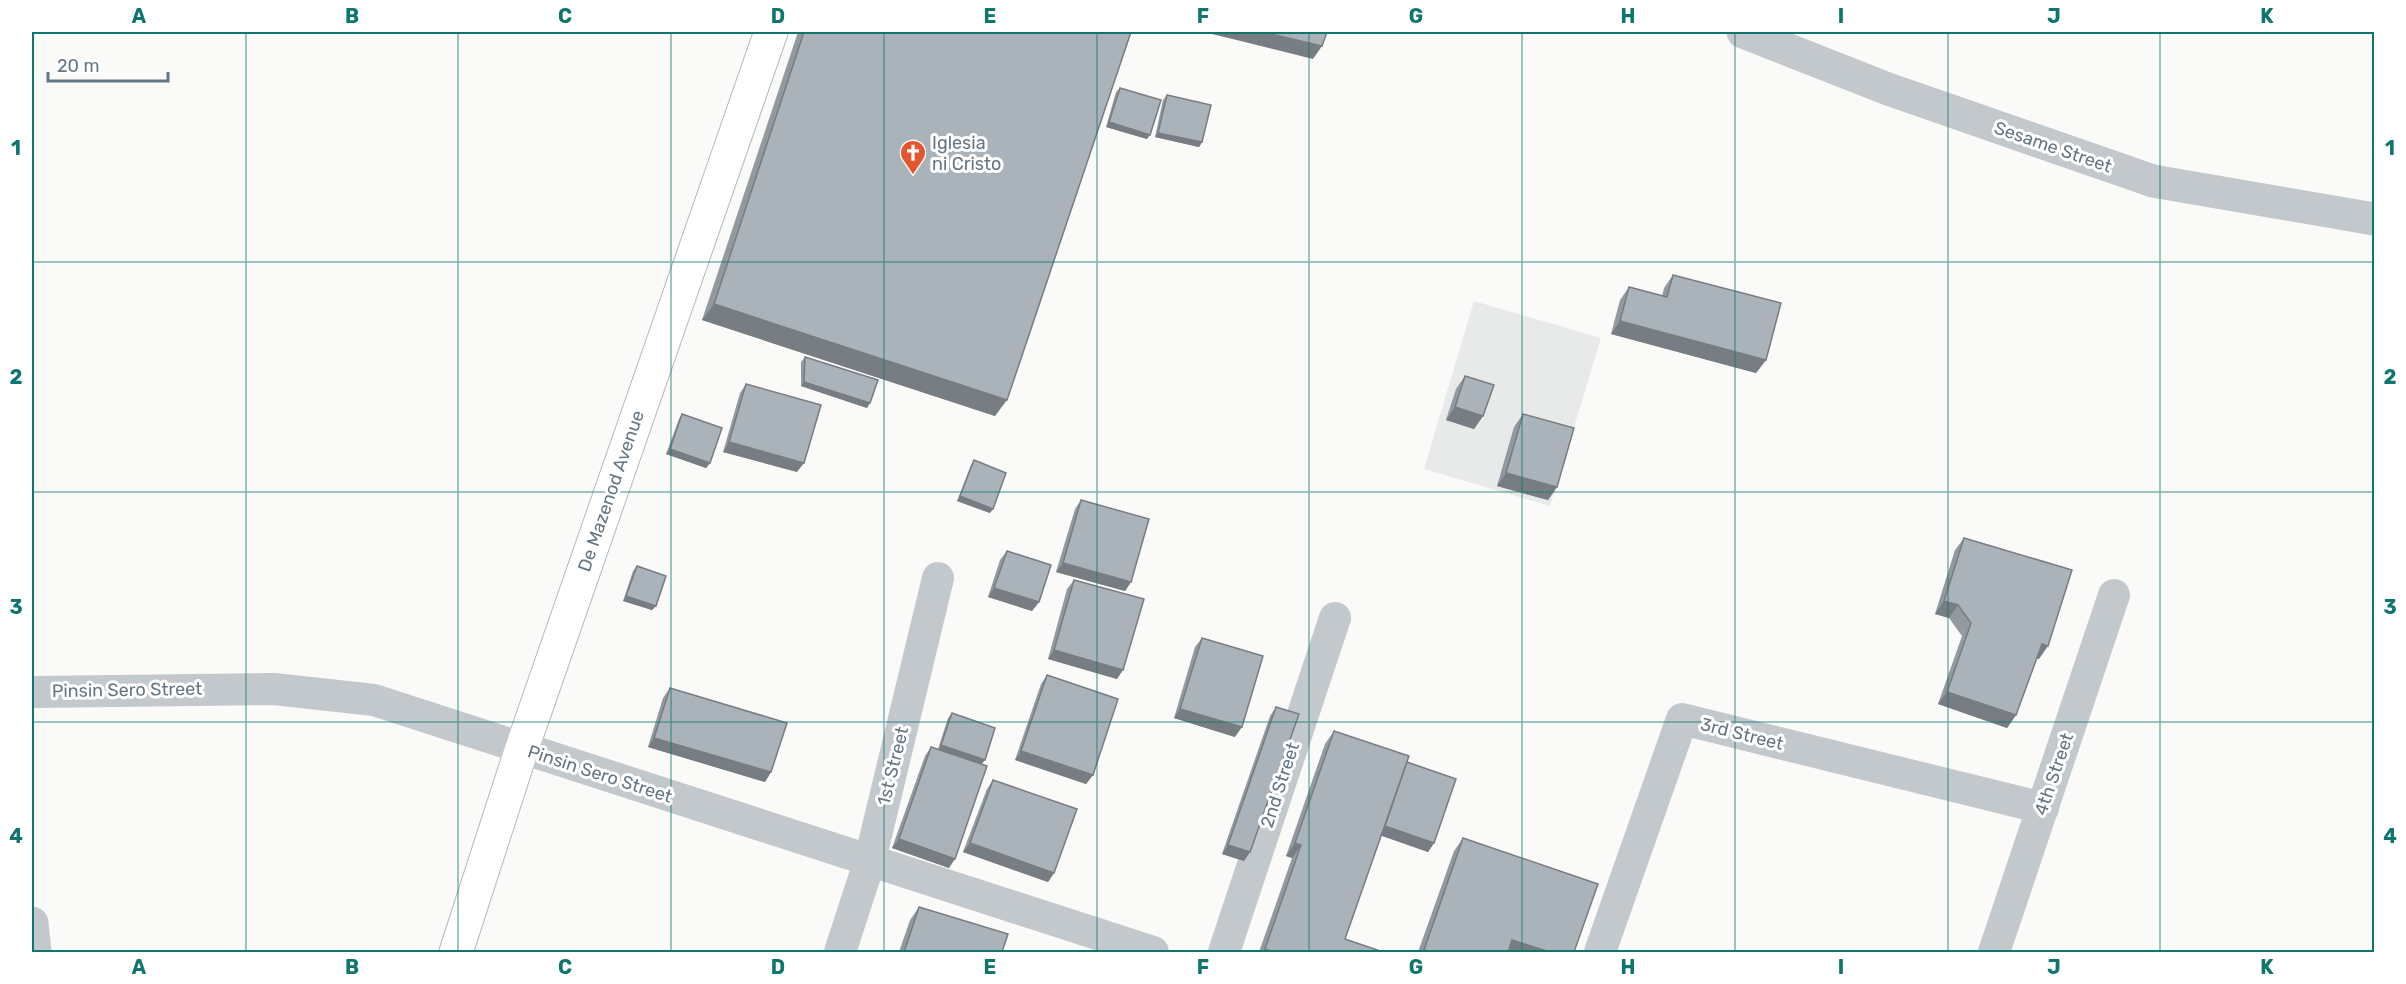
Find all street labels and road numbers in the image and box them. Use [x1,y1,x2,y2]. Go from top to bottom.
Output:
street label: Sesame Street [1991,117,2115,177]
street label: De Mazenod Avenue [573,407,649,575]
street label: Pinsin Sero Street [52,678,202,702]
street label: 3rd Street [1698,713,1786,755]
street label: 1st Street [873,724,913,808]
street label: 4th Street [2030,730,2078,818]
street label: 2nd Street [1256,739,1304,831]
street label: Pinsin Sero Street [525,740,675,808]

